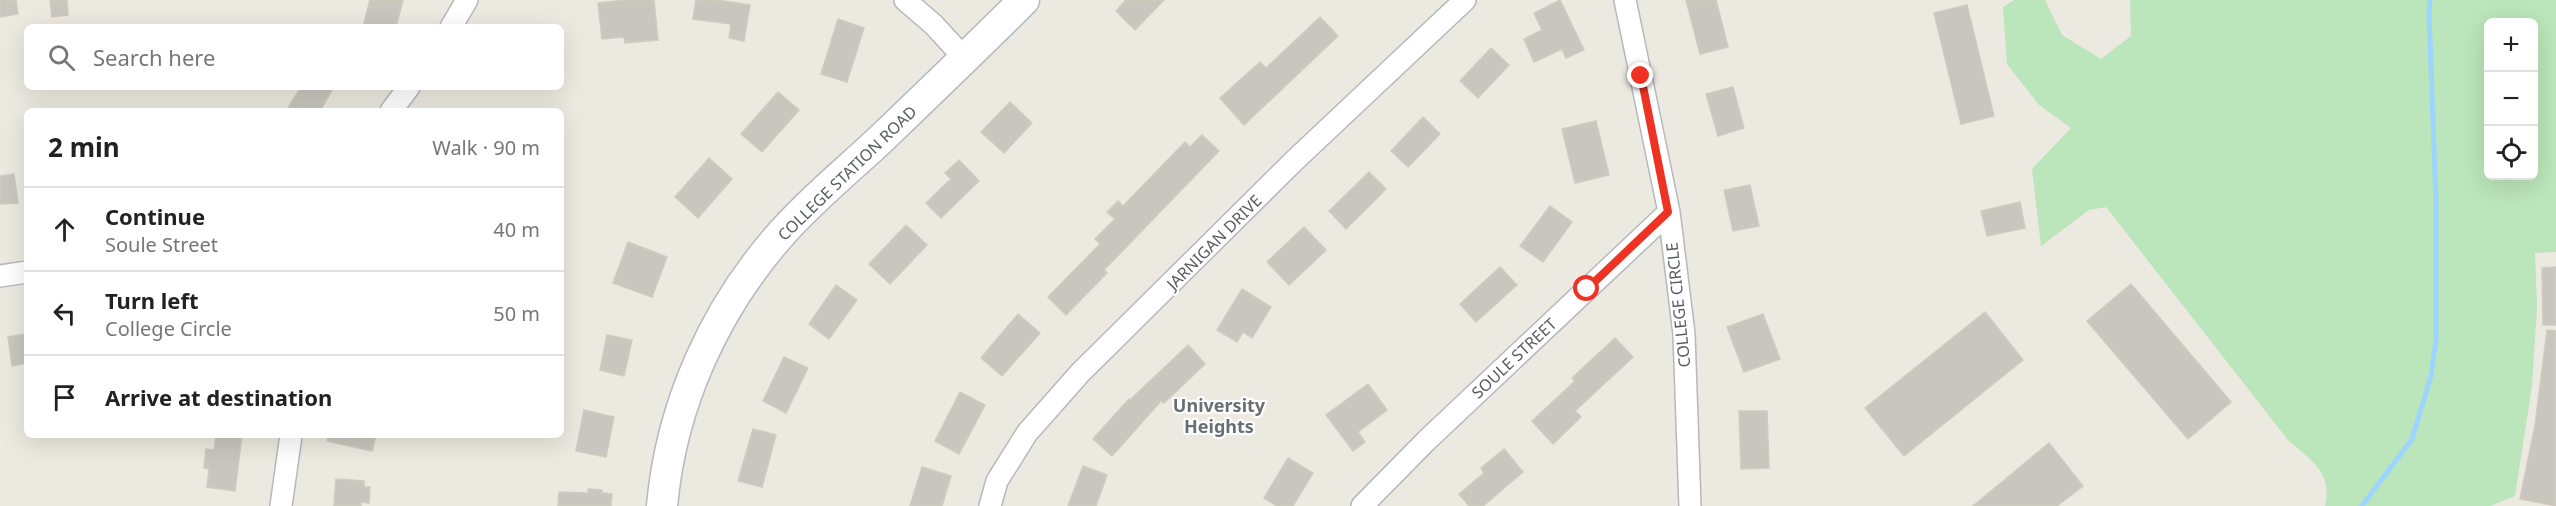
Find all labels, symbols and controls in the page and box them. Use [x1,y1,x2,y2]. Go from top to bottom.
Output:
map controls [2484,18,2538,180]
button: + [2484,18,2538,72]
search box [24,24,564,90]
icon: search [45,41,78,74]
text: Search here [93,42,215,72]
route end [1627,62,1653,88]
button: − [2484,72,2538,126]
street label: COLLEGE STATION ROAD [773,101,921,245]
button: locate [2484,126,2538,180]
text: 2 min [48,129,120,165]
text: Walk · 90 m [432,134,540,161]
street label: JARNIGAN DRIVE [1160,190,1266,296]
text: Continue [105,201,205,231]
icon: ahead [48,213,81,246]
text: 40 m [493,216,540,243]
text: Soule Street [105,231,218,258]
street label: COLLEGE CIRCLE [1660,241,1696,369]
route start [1573,275,1599,301]
text: Turn left [105,285,199,315]
icon: left [48,297,81,330]
text: 50 m [493,300,540,327]
street label: SOULE STREET [1467,313,1561,403]
text: College Circle [105,315,232,342]
icon: arrive [48,381,81,414]
text: Arrive at destination [105,382,332,412]
district label: University Heights [1173,393,1266,438]

